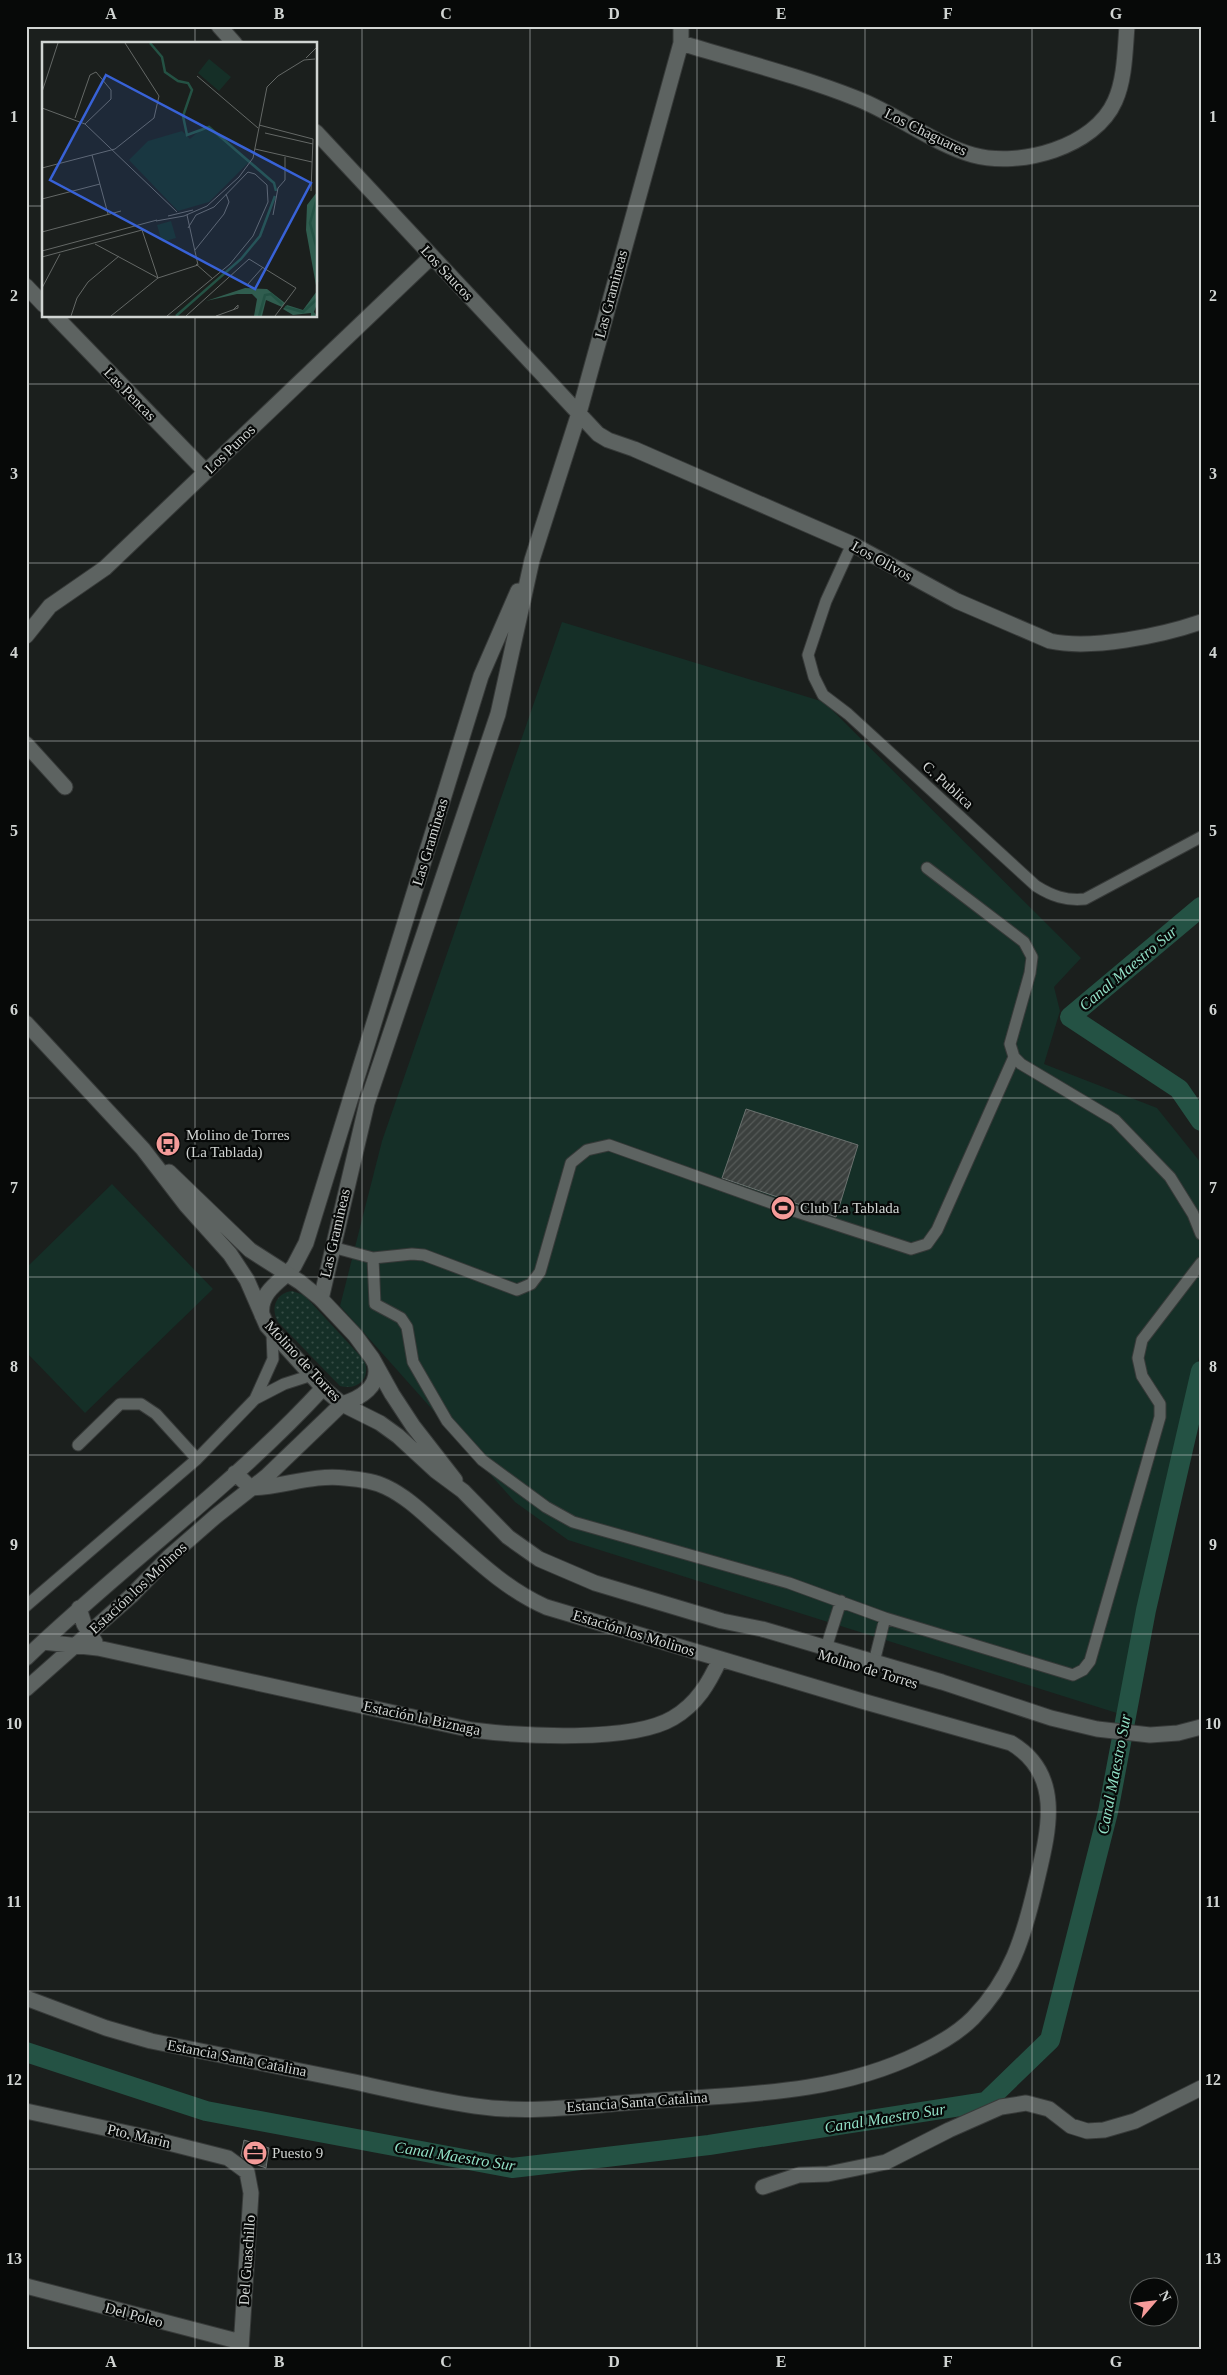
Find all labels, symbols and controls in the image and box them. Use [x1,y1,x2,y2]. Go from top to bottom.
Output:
text: A [105,5,117,22]
text: B [274,5,285,22]
text: C [440,5,452,22]
text: D [608,5,620,22]
text: E [776,5,786,22]
text: F [943,5,953,22]
text: G [1110,5,1123,22]
inset map [42,42,318,318]
street label: Los Chaguares [882,105,970,159]
text: 1 [10,108,18,125]
text: 1 [1209,108,1217,125]
street label: Los Saucos [418,242,476,304]
street label: Las Gramineas [592,248,630,340]
text: 2 [10,287,18,304]
text: 2 [1209,287,1217,304]
street label: Las Pencas [101,364,159,424]
street label: Los Punos [202,421,258,477]
text: 3 [10,465,18,482]
text: 3 [1209,465,1217,482]
street label: Los Olivos [849,538,915,584]
text: 4 [10,644,18,661]
text: 4 [1209,644,1217,661]
street label: C. Publica [919,758,977,812]
street label: Las Gramineas [409,796,451,888]
text: 5 [10,822,18,839]
text: 5 [1209,822,1217,839]
water label: Canal Maestro Sur [1076,922,1181,1014]
text: 6 [10,1001,18,1018]
text: 6 [1209,1001,1217,1018]
place label: Molino de Torres (La Tablada) [186,1127,290,1161]
bus stop icon: Molino de Torres (La Tablada) [155,1131,181,1157]
text: 7 [10,1179,18,1196]
text: 7 [1209,1179,1217,1196]
street label: Las Gramineas [317,1187,353,1279]
sports icon: Club La Tablada [770,1195,796,1221]
place label: Club La Tablada [800,1200,900,1216]
street label: Molino de Torres [262,1318,344,1404]
text: 8 [10,1358,18,1375]
text: 8 [1209,1358,1217,1375]
text: 9 [10,1536,18,1553]
text: 9 [1209,1536,1217,1553]
street label: Estación los Molinos [86,1539,190,1637]
street label: Estación los Molinos [571,1607,697,1659]
street label: Molino de Torres [816,1646,920,1692]
street label: Estación la Biznaga [362,1698,482,1738]
water label: Canal Maestro Sur [1094,1712,1134,1836]
text: 10 [6,1715,22,1732]
text: 10 [1205,1715,1221,1732]
text: 11 [6,1893,22,1910]
text: 11 [1205,1893,1221,1910]
street label: Estancia Santa Catalina [166,2037,308,2079]
text: 12 [6,2071,22,2088]
text: 12 [1205,2071,1221,2088]
street label: Estancia Santa Catalina [566,2089,709,2115]
water label: Canal Maestro Sur [823,2100,947,2136]
street label: Pto. Marin [106,2121,173,2151]
water label: Canal Maestro Sur [393,2138,517,2174]
office icon: Puesto 9 [242,2140,268,2166]
place label: Puesto 9 [272,2145,323,2161]
street label: Del Guaschillo [236,2214,258,2306]
text: 13 [6,2250,22,2267]
text: 13 [1205,2250,1221,2267]
north arrow [1130,2278,1180,2328]
text: N [1156,2288,1174,2304]
street label: Del Poleo [103,2300,165,2330]
text: A [105,2353,117,2370]
text: B [274,2353,285,2370]
text: C [440,2353,452,2370]
text: D [608,2353,620,2370]
text: E [776,2353,786,2370]
text: F [943,2353,953,2370]
text: G [1110,2353,1123,2370]

